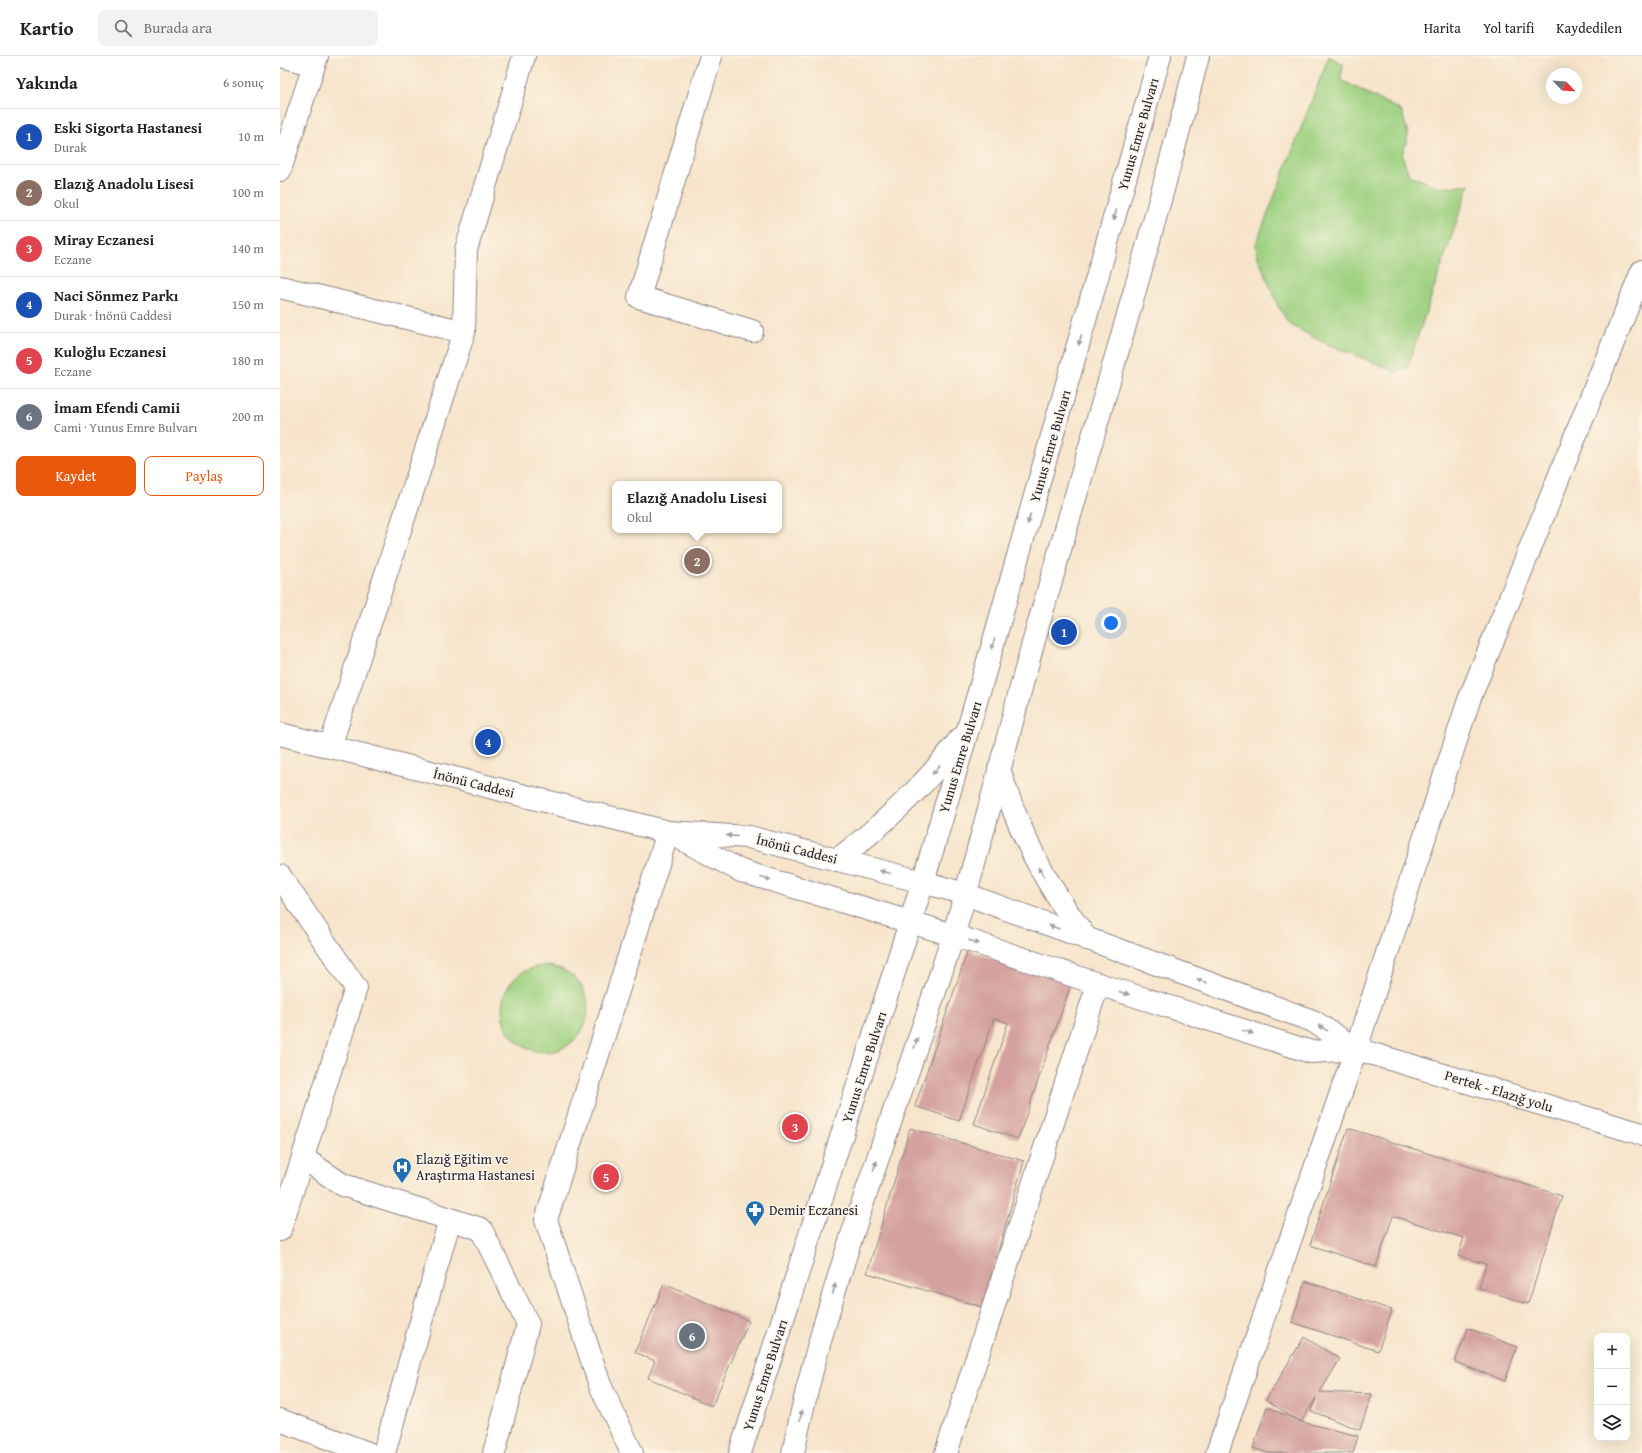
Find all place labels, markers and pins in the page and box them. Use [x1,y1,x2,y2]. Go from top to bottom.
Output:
pin: 2 [684,546,710,576]
pin: 1 [1051,617,1077,647]
pin: 4 [475,727,501,757]
pin: 3 [782,1112,808,1142]
place label: Elazığ Eğitim ve Araştırma Hastanesi [416,1149,535,1185]
hospital icon: Elazığ Eğitim ve Araştırma Hastanesi [391,1156,413,1184]
pin: 5 [593,1162,619,1192]
pharmacy icon: Demir Eczanesi [744,1199,766,1227]
place label: Demir Eczanesi [769,1200,858,1220]
pin: 6 [679,1321,705,1351]

